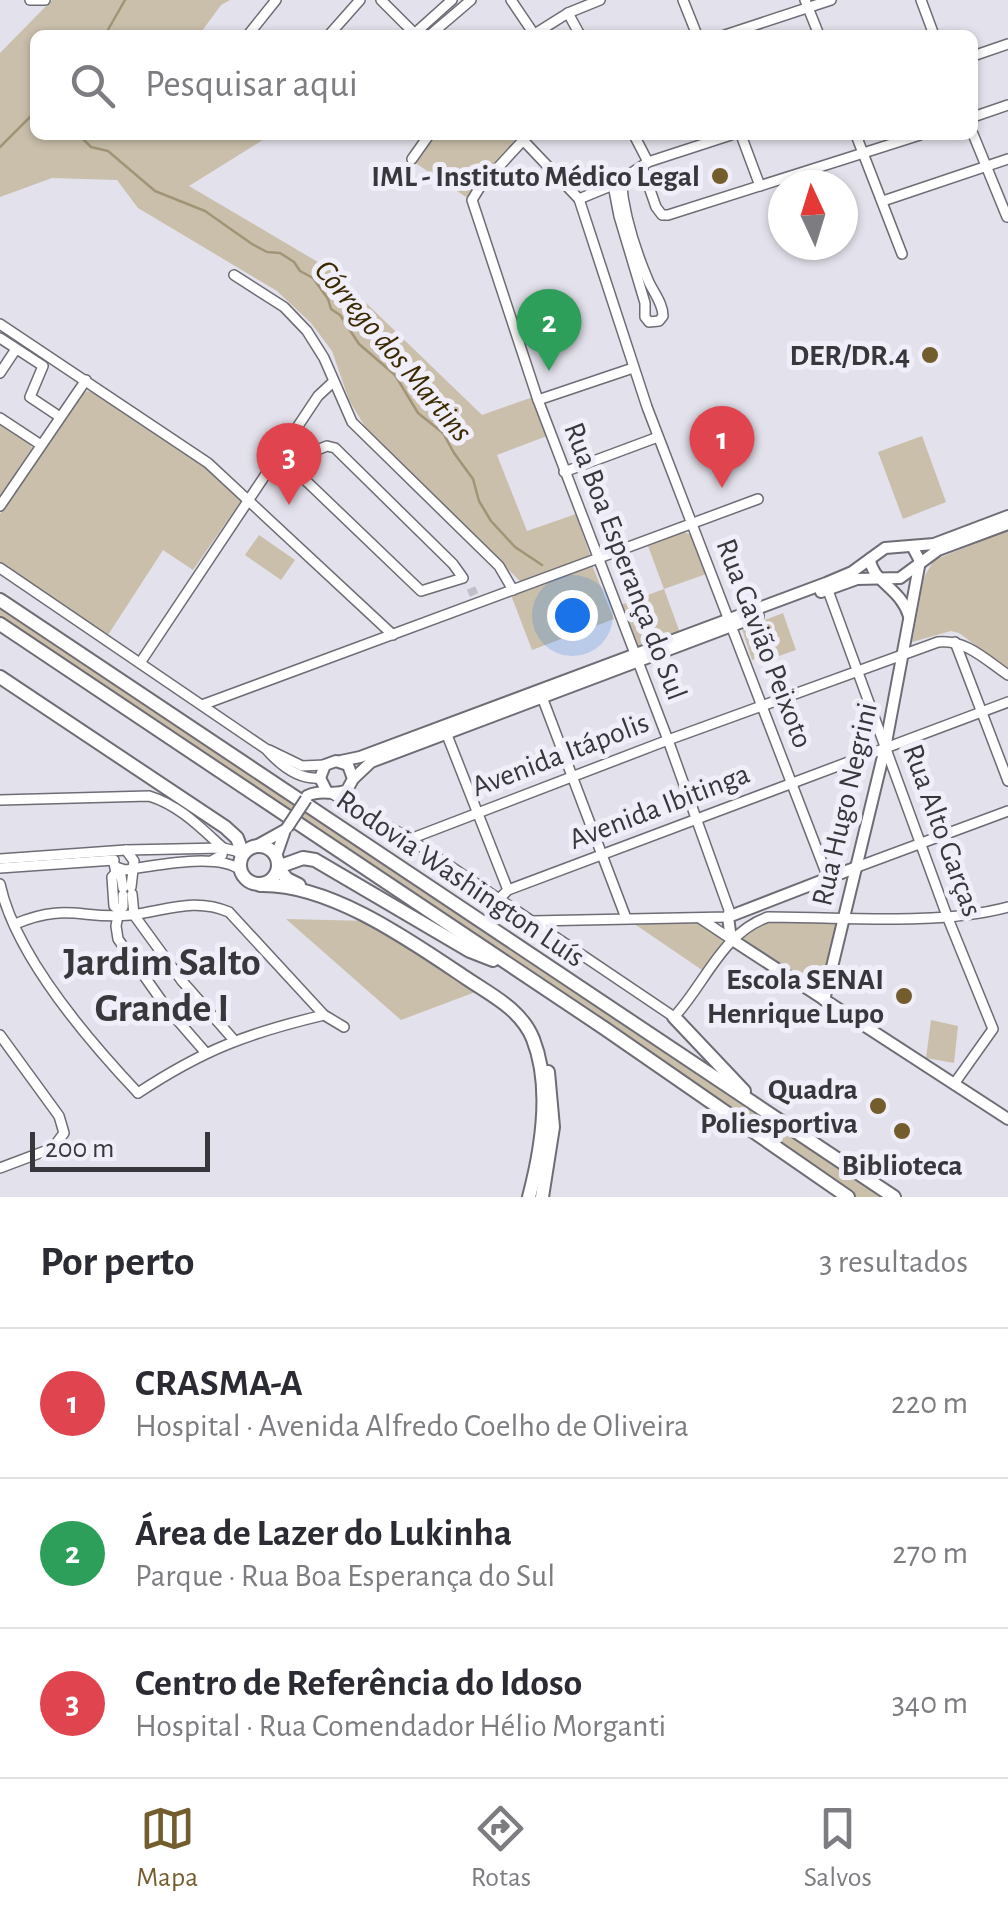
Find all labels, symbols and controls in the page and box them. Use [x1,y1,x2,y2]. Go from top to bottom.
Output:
search box [30,30,978,140]
icon: search [65,58,120,113]
text: Pesquisar aqui [145,66,358,104]
place label: IML - Instituto Médico Legal [371,162,700,192]
marker: IML - Instituto Médico Legal [709,165,731,187]
north arrow [768,170,858,260]
water label: Córrego dos Martins [308,254,478,447]
pin: 2 [516,288,582,371]
place label: DER/DR.4 [790,341,910,371]
marker: DER/DR.4 [919,344,941,366]
pin: 1 [690,406,754,488]
street label: Rua Boa Esperança do Sul [558,418,692,704]
pin: 3 [256,422,322,505]
street label: Rua Gavião Peixoto [710,535,818,752]
your location [547,590,598,641]
street label: Rua Hugo Negrini [807,700,883,909]
street label: Avenida Itápolis [468,707,653,802]
street label: Rua Alto Garças [897,740,987,920]
street label: Avenida Ibitinga [565,759,754,855]
street label: Rodovia Washington Luís [331,785,590,973]
district label: Jardim Salto Grande I [63,943,261,1029]
place label: Escola SENAI Henrique Lupo [707,965,884,1029]
marker: Escola SENAI Henrique Lupo [893,985,915,1007]
place label: Quadra Poliesportiva [700,1075,858,1139]
marker: Quadra Poliesportiva [867,1095,889,1117]
marker: Biblioteca [891,1120,913,1142]
scale bar [30,1127,210,1172]
text: 200 m [45,1135,114,1163]
place label: Biblioteca [841,1151,963,1181]
text: Por perto [40,1241,194,1283]
text: 3 resultados [819,1246,968,1278]
text: CRASMA-A [135,1365,303,1403]
text: 1 [67,1387,78,1419]
text: 220 m [891,1387,968,1419]
text: Hospital · Avenida Alfredo Coelho de Oliveira [135,1410,689,1442]
text: Área de Lazer do Lukinha [135,1515,512,1553]
text: 2 [65,1537,80,1569]
text: 270 m [892,1537,968,1569]
text: Parque · Rua Boa Esperança do Sul [135,1560,555,1592]
text: Centro de Referência do Idoso [135,1665,582,1703]
text: 3 [66,1687,79,1719]
text: 340 m [892,1687,968,1719]
text: Hospital · Rua Comendador Hélio Morganti [135,1710,666,1742]
tab: Mapa [136,1801,198,1895]
tab: Rotas [471,1801,531,1895]
tab: Salvos [804,1801,872,1895]

